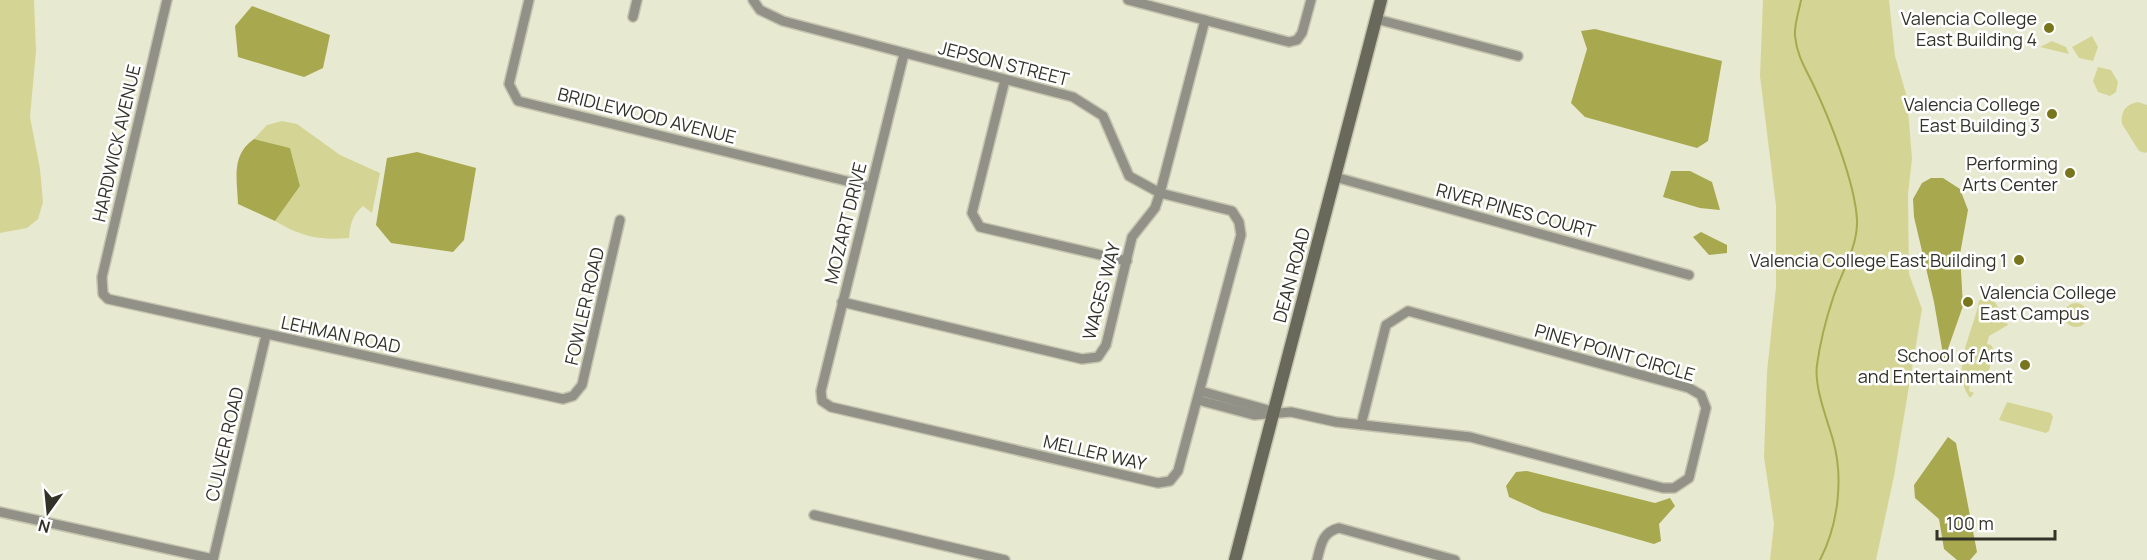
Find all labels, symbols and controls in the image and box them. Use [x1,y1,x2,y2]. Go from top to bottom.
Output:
place label: Valencia College East Building 4 [1901,6,2037,51]
marker: Valencia College East Building 4 [2042,21,2056,35]
street label: JEPSON STREET [936,35,1072,91]
street label: HARDWICK AVENUE [86,62,146,224]
street label: BRIDLEWOOD AVENUE [555,81,739,149]
place label: Valencia College East Building 3 [1904,92,2040,137]
marker: Valencia College East Building 3 [2045,107,2059,121]
place label: Performing Arts Center [1962,151,2058,196]
street label: MOZART DRIVE [818,160,872,286]
marker: Performing Arts Center [2063,166,2077,180]
street label: RIVER PINES COURT [1434,177,1599,243]
street label: DEAN ROAD [1267,225,1315,325]
street label: WAGES WAY [1077,239,1126,342]
street label: FOWLER ROAD [559,245,609,367]
place label: Valencia College East Building 1 [1750,248,2007,272]
marker: Valencia College East Building 1 [2012,253,2026,267]
place label: Valencia College East Campus [1980,280,2116,325]
marker: Valencia College East Campus [1961,295,1975,309]
street label: LEHMAN ROAD [279,310,403,358]
street label: PINEY POINT CIRCLE [1532,318,1698,386]
place label: School of Arts and Entertainment [1858,343,2013,388]
marker: School of Arts and Entertainment [2018,358,2032,372]
street label: CULVER ROAD [199,384,249,504]
street label: MELLER WAY [1041,429,1150,476]
north arrow [18,482,78,542]
scale bar [1937,503,2056,541]
text: 100 m [1946,511,1994,535]
text: N [36,514,53,539]

